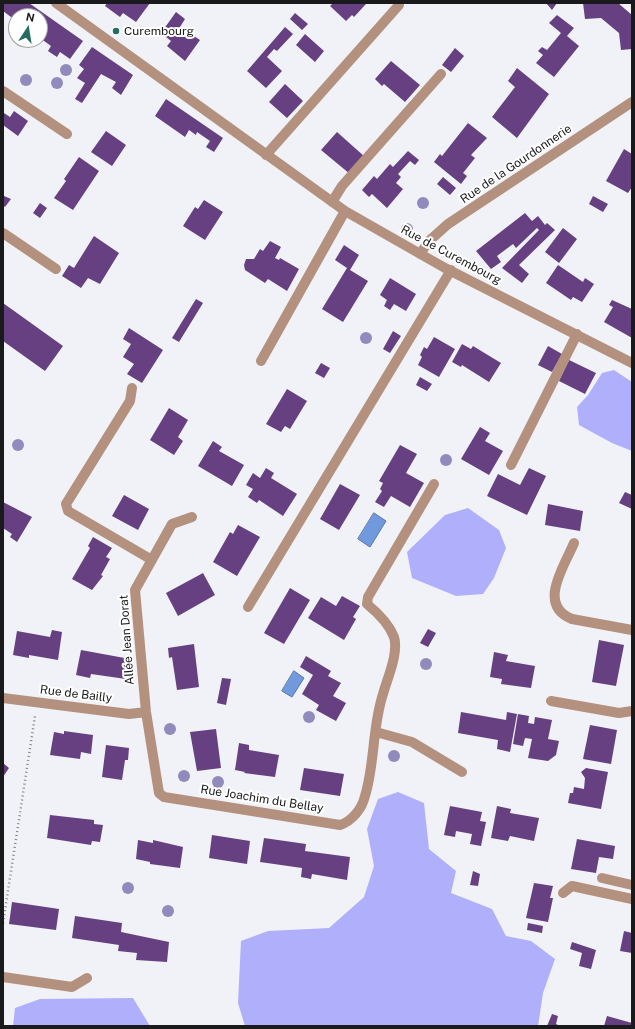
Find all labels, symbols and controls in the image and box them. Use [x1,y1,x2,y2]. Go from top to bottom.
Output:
north arrow [8,8,48,48]
text: N [25,10,36,24]
place label: Curembourg [124,24,194,38]
marker: Curembourg [111,26,121,36]
street label: Rue de la Gourdonnerie [458,121,574,207]
street label: Rue de Curembourg [398,222,504,288]
street label: Allée Jean Dorat [117,594,137,686]
street label: Rue de Bailly [39,682,113,706]
street label: Rue Joachim du Bellay [200,782,324,816]

